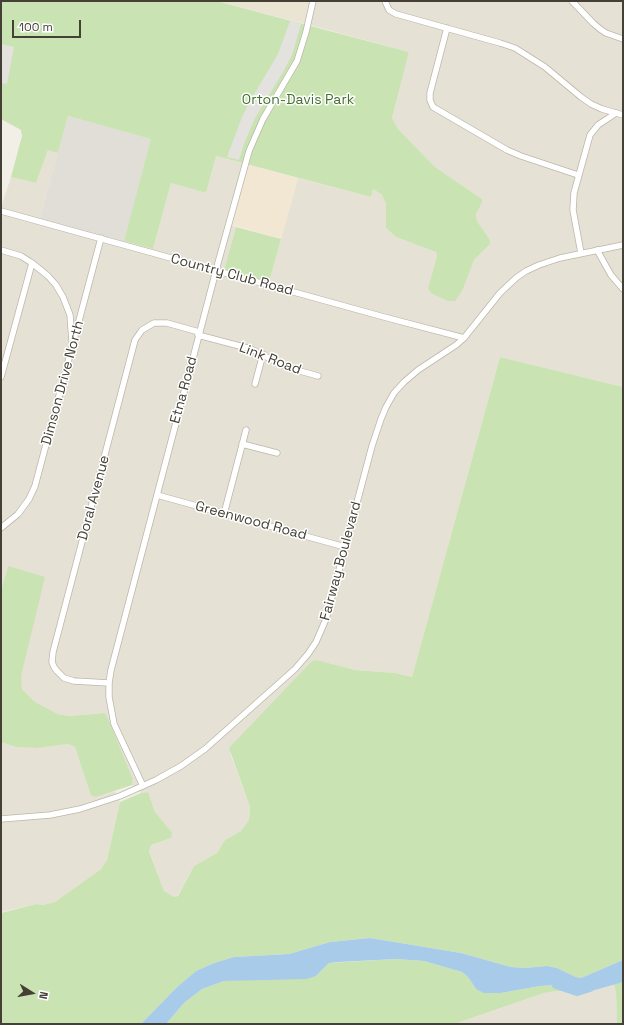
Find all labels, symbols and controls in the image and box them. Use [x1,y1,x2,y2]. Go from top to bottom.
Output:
scale bar [14,12,83,38]
text: 100 m [19,19,53,35]
park label: Orton-Davis Park [242,92,354,108]
street label: Country Club Road [169,251,295,299]
street label: Dimson Drive North [38,319,88,447]
street label: Link Road [237,339,303,379]
street label: Etna Road [167,355,201,425]
street label: Doral Avenue [75,454,113,542]
street label: Greenwood Road [193,498,309,544]
street label: Fairway Boulevard [317,500,365,622]
north arrow [12,973,52,1013]
text: N [36,990,51,1000]

